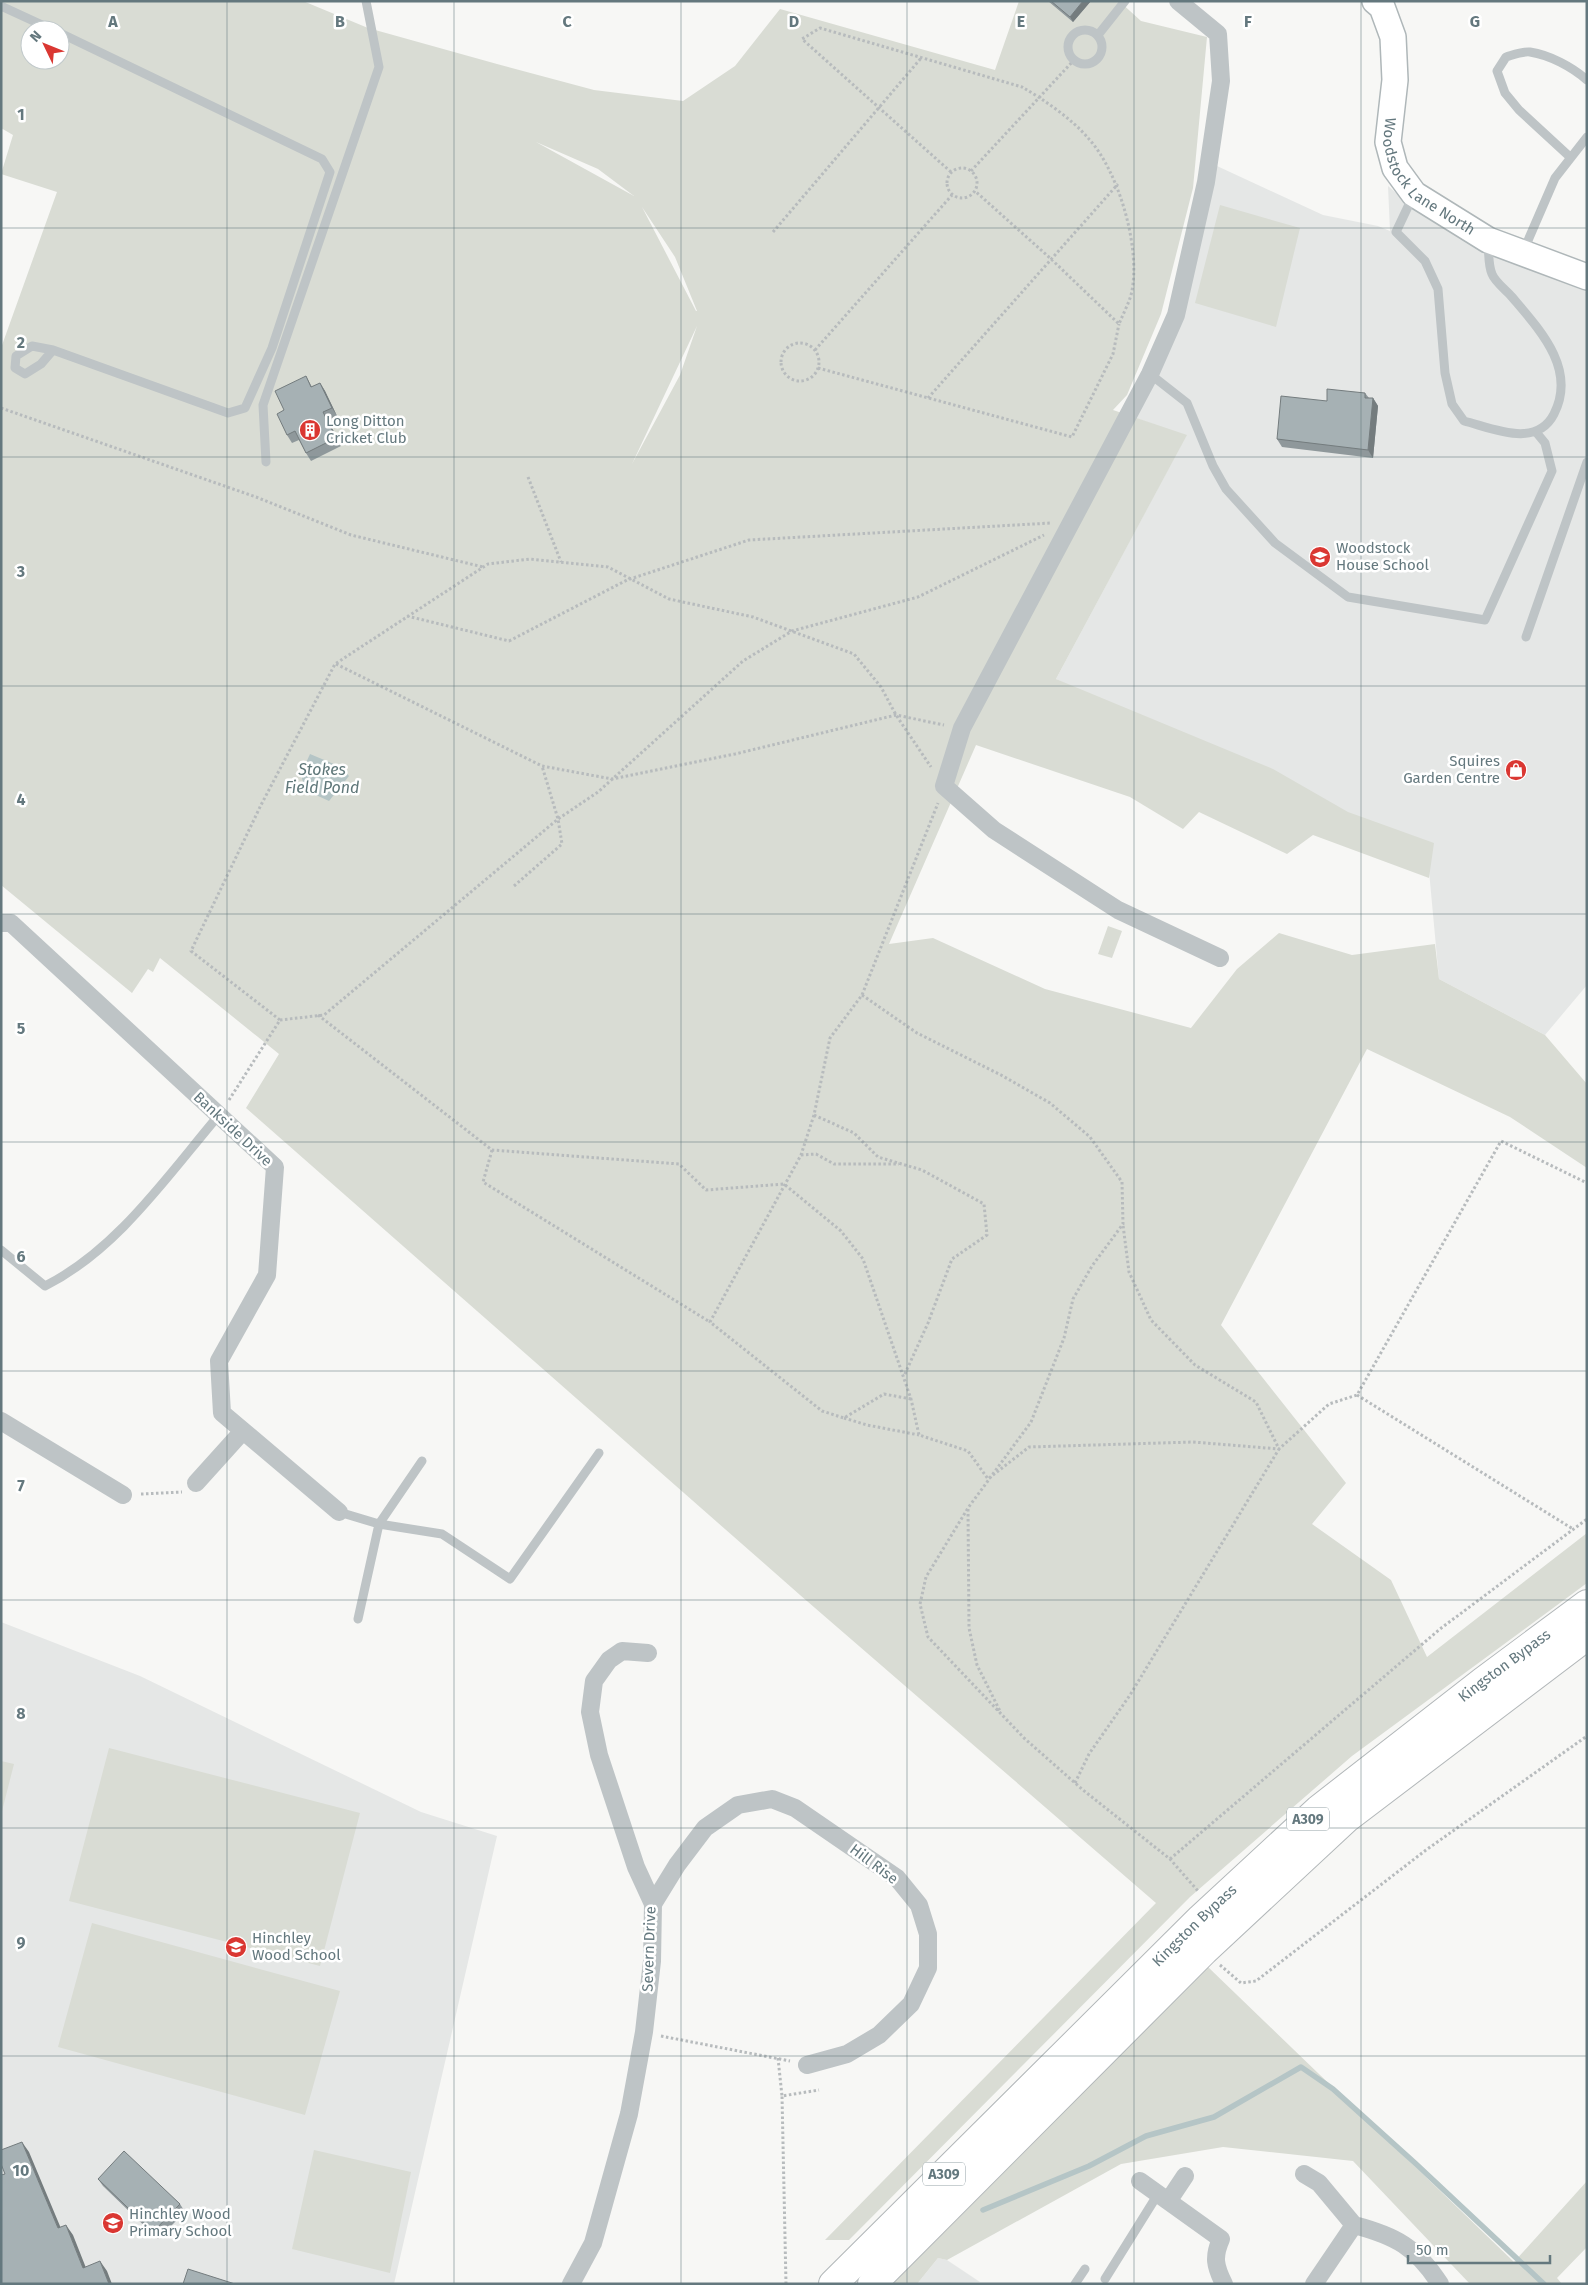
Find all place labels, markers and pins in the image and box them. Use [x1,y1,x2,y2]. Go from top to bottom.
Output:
place label: Long Ditton Cricket Club [326,412,407,447]
building icon: Long Ditton Cricket Club [298,418,322,442]
place label: Woodstock House School [1336,539,1430,574]
school or university icon: Woodstock House School [1308,545,1332,569]
place label: Squires Garden Centre [1403,752,1500,787]
shop icon: Squires Garden Centre [1504,758,1528,782]
place label: Hinchley Wood School [252,1929,341,1964]
school or university icon: Hinchley Wood School [224,1935,248,1959]
place label: Hinchley Wood Primary School [129,2205,232,2240]
school or university icon: Hinchley Wood Primary School [101,2211,125,2235]

